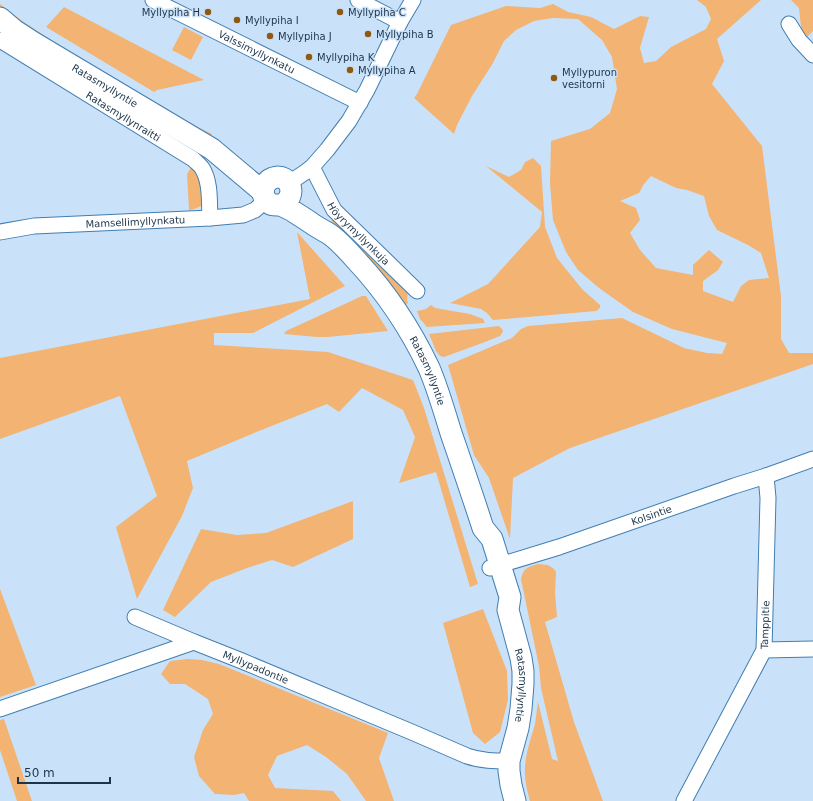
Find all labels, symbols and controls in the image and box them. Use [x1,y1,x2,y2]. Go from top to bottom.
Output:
place label: Myllypiha H [142,7,200,18]
marker: Myllypiha H [203,7,213,17]
marker: Myllypiha C [335,7,345,17]
place label: Myllypiha C [348,7,406,18]
marker: Myllypiha I [232,15,242,25]
place label: Myllypiha I [245,15,299,26]
street label: Valssimyllynkatu [217,29,297,76]
marker: Myllypiha B [363,29,373,39]
place label: Myllypiha B [376,29,434,40]
marker: Myllypiha J [265,31,275,41]
place label: Myllypiha J [278,31,332,42]
marker: Myllypiha K [304,52,314,62]
place label: Myllypiha K [317,52,375,63]
street label: Ratasmyllyntie [70,62,140,110]
marker: Myllypiha A [345,65,355,75]
place label: Myllypiha A [358,65,416,76]
place label: Myllypuron vesitorni [562,67,617,90]
marker: Myllypuron vesitorni [549,73,559,83]
street label: Ratasmyllynraitti [84,89,162,144]
street label: Höyrymyllynkuja [325,200,392,267]
street label: Mamsellimyllynkatu [85,214,185,230]
street label: Ratasmyllyntie [407,334,447,407]
street label: Kolsintie [630,503,673,527]
street label: Tamppitie [759,600,771,650]
street label: Ratasmyllyntie [513,647,528,723]
street label: Myllypadontie [221,649,290,686]
scale bar [18,759,110,785]
text: 50 m [24,766,55,780]

